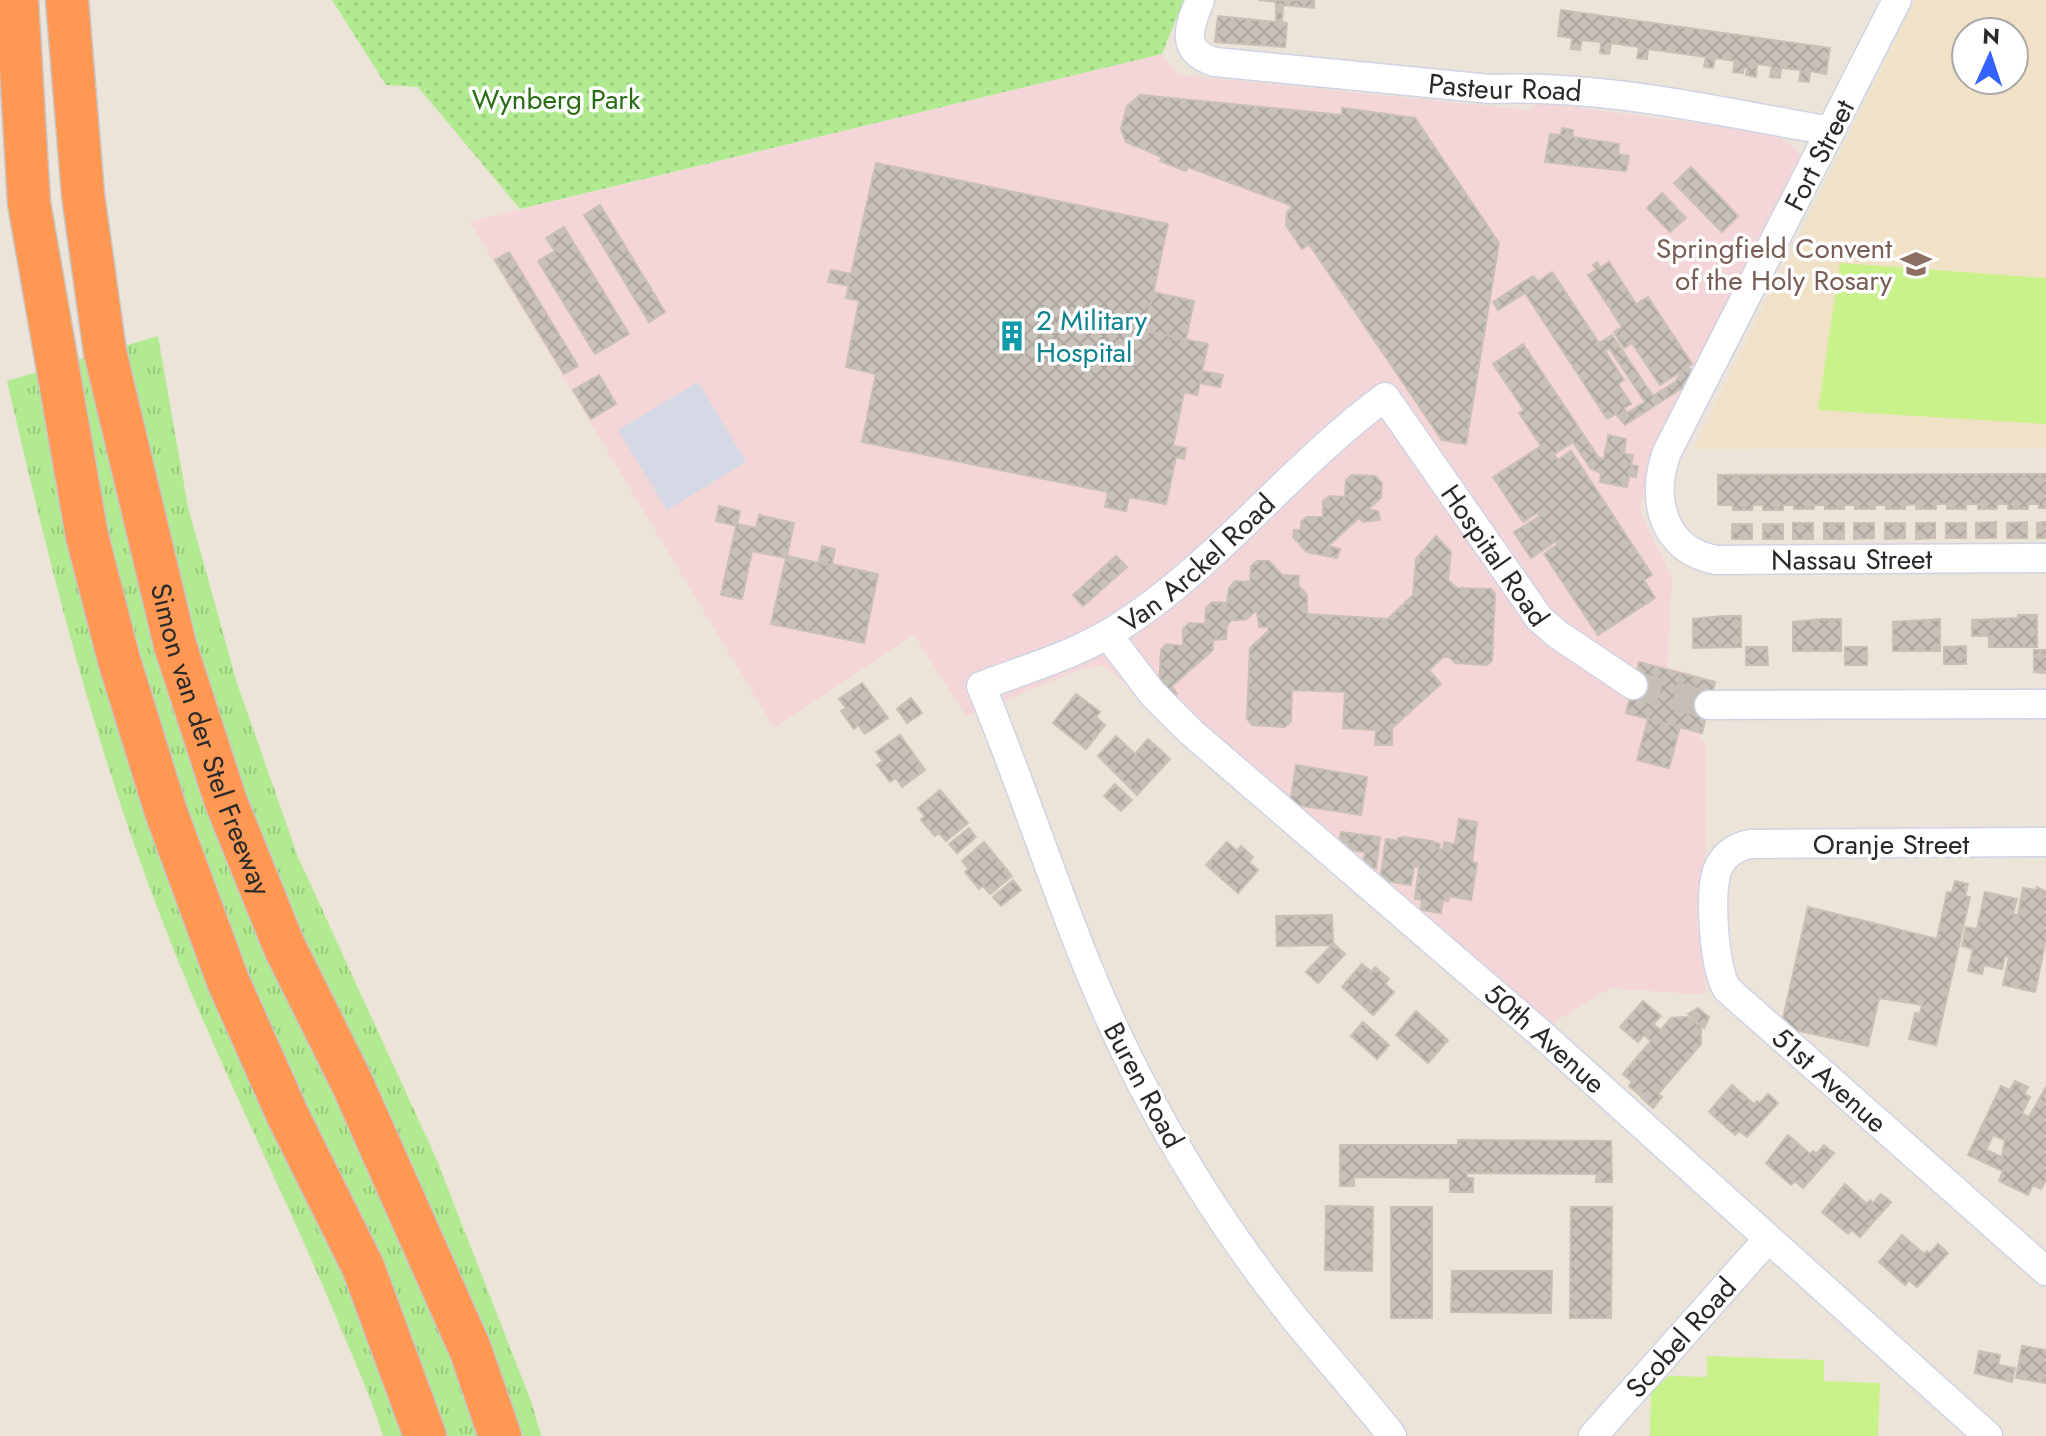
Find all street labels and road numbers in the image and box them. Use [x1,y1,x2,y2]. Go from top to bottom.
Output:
street label: Pasteur Road [1427,63,1583,112]
street label: Fort Street [1774,92,1865,218]
street label: Hospital Road [1431,476,1559,635]
street label: Van Arckel Road [1111,484,1285,643]
street label: Nassau Street [1771,539,1933,581]
street label: Simon van der Stel Freeway [140,579,282,902]
street label: Oranje Street [1813,824,1970,865]
street label: 50th Avenue [1475,974,1614,1103]
street label: Buren Road [1093,1015,1194,1156]
street label: 51st Avenue [1763,1018,1896,1143]
street label: Scobel Road [1616,1268,1746,1407]

